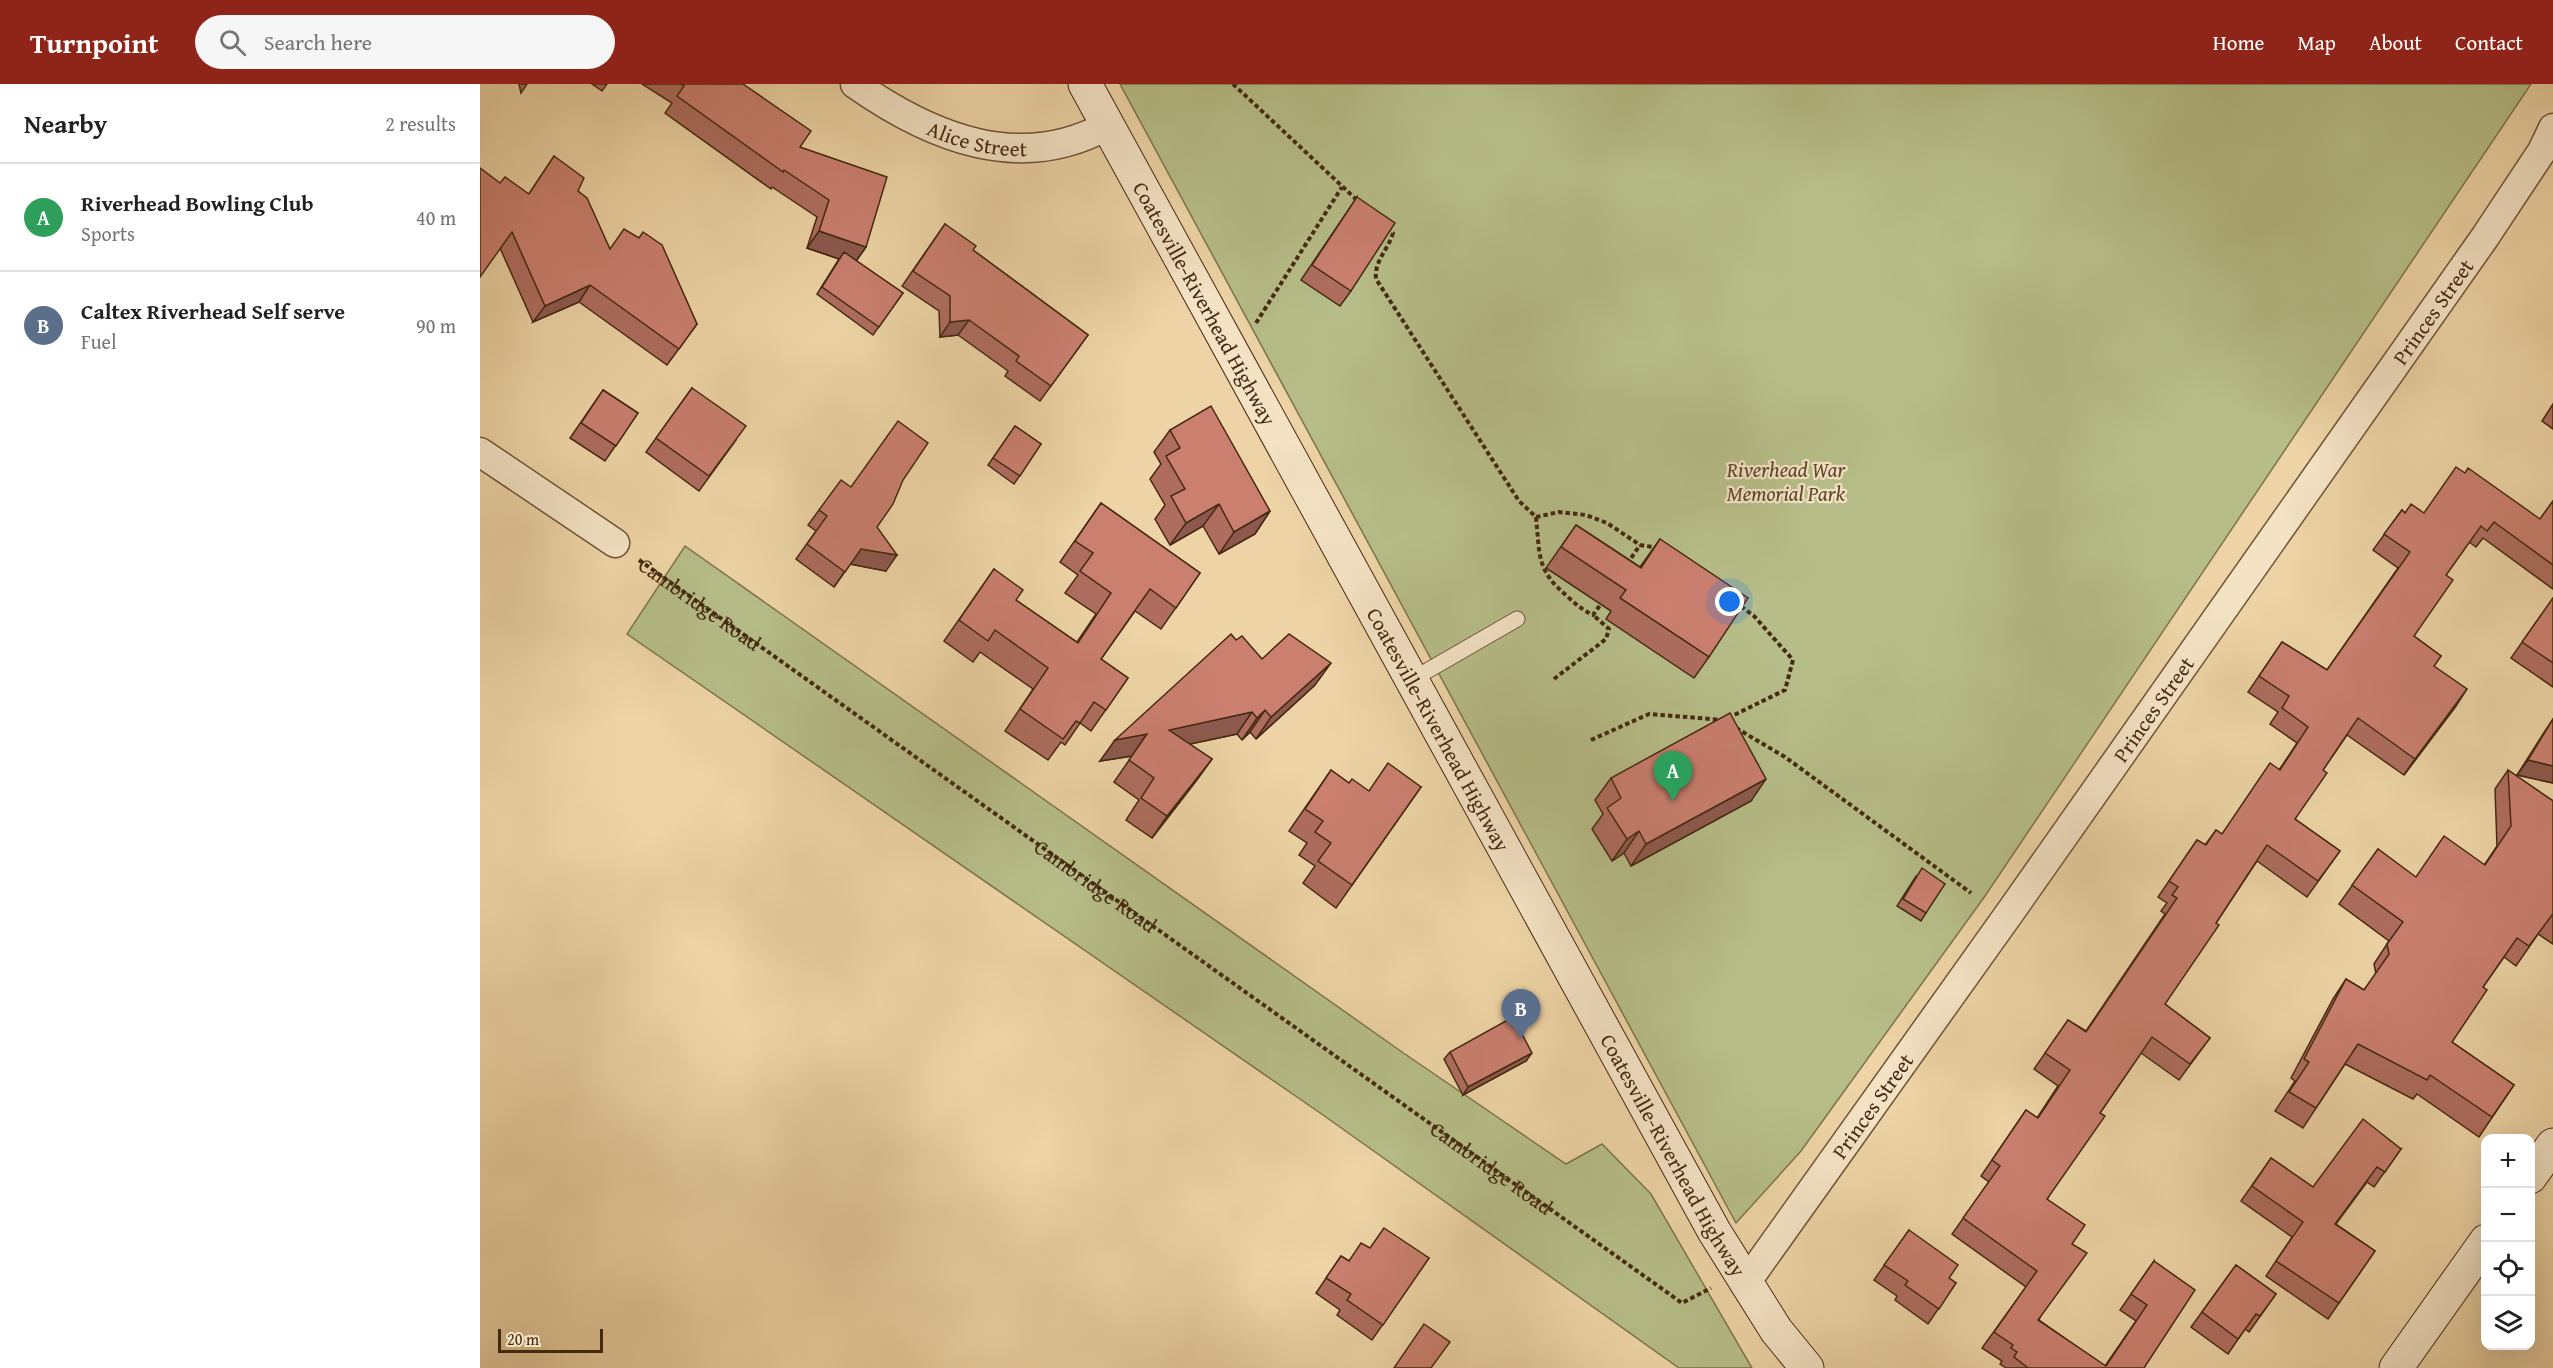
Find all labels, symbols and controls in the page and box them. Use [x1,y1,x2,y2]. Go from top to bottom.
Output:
search box [195,15,615,69]
text: Turnpoint [30,22,159,63]
icon: search [216,26,249,59]
text: Search here [264,26,372,58]
text: Home [2213,27,2264,58]
text: Map [2297,27,2336,58]
text: About [2369,27,2422,58]
text: Contact [2455,27,2523,58]
text: Nearby [24,104,107,143]
text: 2 results [385,109,456,138]
street label: Alice Street [923,112,1028,164]
street label: Coatesville-Riverhead Highway [1126,176,1285,431]
text: Riverhead Bowling Club [81,187,314,219]
text: A [37,203,50,232]
text: 40 m [416,203,456,232]
text: Sports [81,219,135,248]
street label: Princes Street [2385,252,2481,371]
text: Caltex Riverhead Self serve [81,295,345,327]
text: B [37,311,50,340]
text: 90 m [416,311,456,340]
text: Fuel [81,327,117,356]
park label: Riverhead War Memorial Park [1726,454,1846,509]
street label: Cambridge Road [632,549,768,658]
your location [1715,587,1744,616]
street label: Coatesville-Riverhead Highway [1359,602,1519,857]
street label: Princes Street [2105,649,2201,768]
pin: A [1654,752,1692,801]
street label: Cambridge Road [1028,831,1164,940]
pin: B [1502,990,1540,1039]
street label: Coatesville-Riverhead Highway [1593,1028,1754,1283]
street label: Princes Street [1824,1046,1921,1165]
street label: Cambridge Road [1424,1113,1560,1222]
map controls [2481,1134,2535,1350]
button: + [2481,1134,2535,1188]
button: − [2481,1188,2535,1242]
button: locate [2481,1242,2535,1296]
button: layers [2481,1296,2535,1350]
scale bar [498,1326,603,1354]
text: 20 m [507,1327,539,1351]

